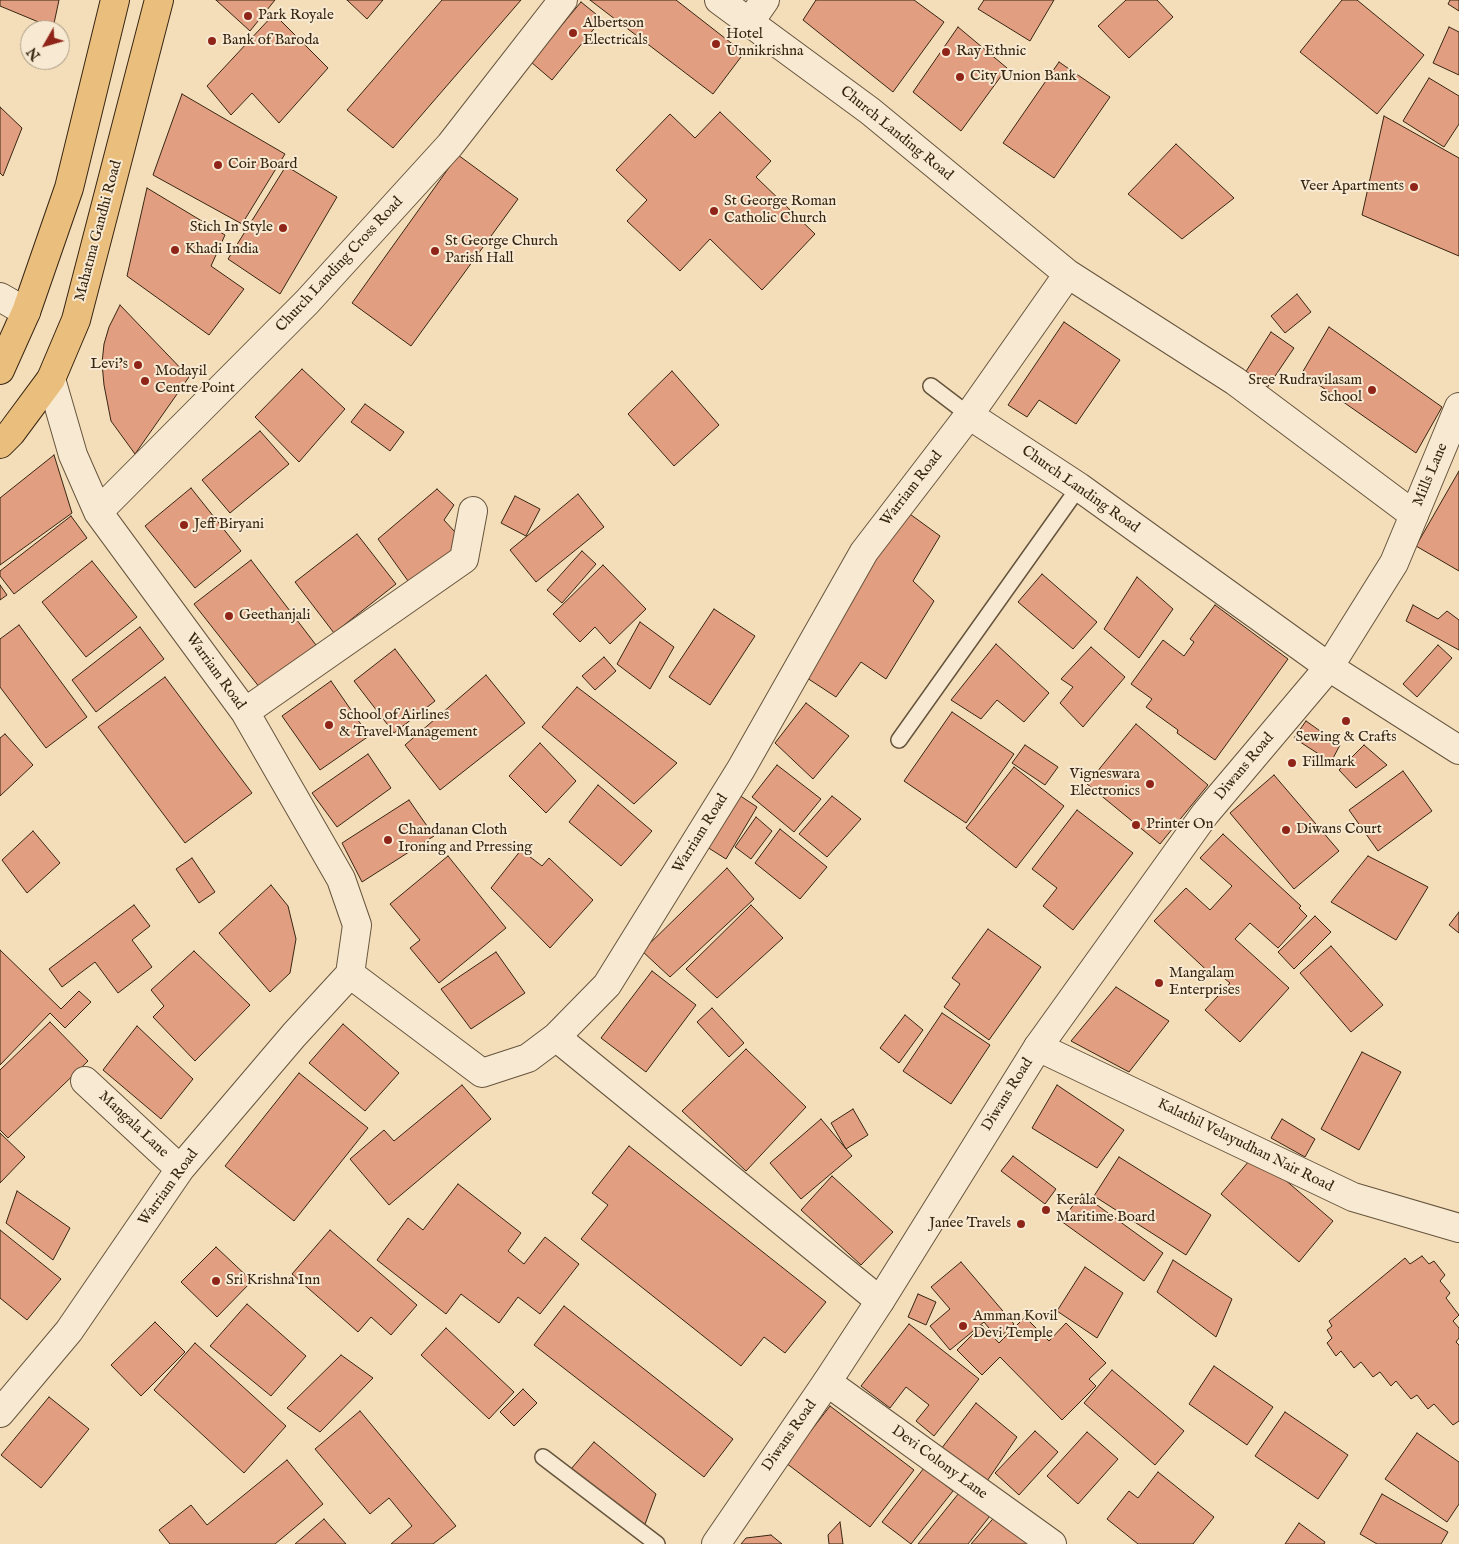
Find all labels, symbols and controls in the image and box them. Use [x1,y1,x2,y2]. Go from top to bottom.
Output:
place label: Park Royale [258,7,334,25]
marker: Park Royale [242,10,254,22]
place label: Albertson Electricals [583,15,648,50]
north arrow [20,20,70,70]
place label: Hotel Unnikrishna [726,26,804,61]
marker: Albertson Electricals [567,27,579,39]
place label: Bank of Baroda [222,32,319,50]
marker: Bank of Baroda [206,35,218,47]
marker: Hotel Unnikrishna [710,38,722,50]
text: N [23,43,45,64]
place label: Ray Ethnic [956,43,1026,61]
marker: Ray Ethnic [940,46,952,58]
place label: City Union Bank [970,68,1076,86]
marker: City Union Bank [954,71,966,83]
street label: Church Landing Road [836,83,956,185]
place label: Coir Board [228,156,298,174]
street label: Mahatma Gandhi Road [72,159,126,303]
marker: Coir Board [212,159,224,171]
place label: Veer Apartments [1300,178,1404,196]
marker: Veer Apartments [1408,181,1420,193]
place label: St George Roman Catholic Church [724,193,836,228]
street label: Church Landing Cross Road [273,194,407,336]
marker: St George Roman Catholic Church [708,205,720,217]
place label: Stich In Style [190,219,273,237]
marker: Stich In Style [277,222,289,234]
place label: St George Church Parish Hall [445,233,558,268]
place label: Khadi India [185,241,259,259]
marker: Khadi India [169,244,181,256]
marker: St George Church Parish Hall [429,245,441,257]
place label: Levi's [90,356,128,374]
marker: Levi's [132,359,144,371]
place label: Modayil Centre Point [155,363,235,398]
place label: Sree Rudravilasam School [1248,372,1362,407]
marker: Modayil Centre Point [139,375,151,387]
marker: Sree Rudravilasam School [1366,384,1378,396]
street label: Mills Lane [1410,441,1452,509]
street label: Church Landing Road [1017,442,1143,538]
street label: Warriam Road [877,448,947,530]
place label: Jeff Biryani [194,516,264,534]
marker: Jeff Biryani [178,519,190,531]
place label: Geethanjali [239,607,310,625]
marker: Geethanjali [223,610,235,622]
street label: Warriam Road [181,630,249,714]
place label: School of Airlines & Travel Management [339,707,478,742]
marker: Sewing & Crafts [1340,715,1352,727]
marker: School of Airlines & Travel Management [323,719,335,731]
place label: Sewing & Crafts [1296,729,1396,747]
street label: Diwans Road [1212,730,1278,804]
place label: Fillmark [1302,754,1355,772]
marker: Fillmark [1286,757,1298,769]
place label: Vigneswara Electronics [1070,766,1140,801]
marker: Vigneswara Electronics [1144,778,1156,790]
street label: Warriam Road [669,791,733,877]
place label: Printer On [1146,816,1213,834]
marker: Printer On [1130,819,1142,831]
place label: Diwans Court [1296,821,1382,839]
place label: Chandanan Cloth Ironing and Prressing [398,822,532,857]
marker: Diwans Court [1280,824,1292,836]
marker: Chandanan Cloth Ironing and Prressing [382,834,394,846]
place label: Mangalam Enterprises [1169,965,1240,1000]
marker: Mangalam Enterprises [1153,977,1165,989]
street label: Diwans Road [978,1055,1038,1135]
street label: Mangala Lane [94,1088,172,1162]
street label: Kalathil Velayudhan Nair Road [1154,1096,1336,1196]
street label: Warriam Road [135,1146,203,1230]
place label: Kerala Maritime Board [1056,1192,1155,1227]
marker: Kerala Maritime Board [1040,1204,1052,1216]
place label: Janee Travels [929,1215,1011,1233]
marker: Janee Travels [1015,1218,1027,1230]
place label: Sri Krishna Inn [226,1272,320,1290]
marker: Sri Krishna Inn [210,1275,222,1287]
place label: Amman Kovil Devi Temple [973,1308,1058,1343]
marker: Amman Kovil Devi Temple [957,1320,969,1332]
street label: Diwans Road [759,1397,821,1475]
street label: Devi Colony Lane [887,1422,991,1504]

